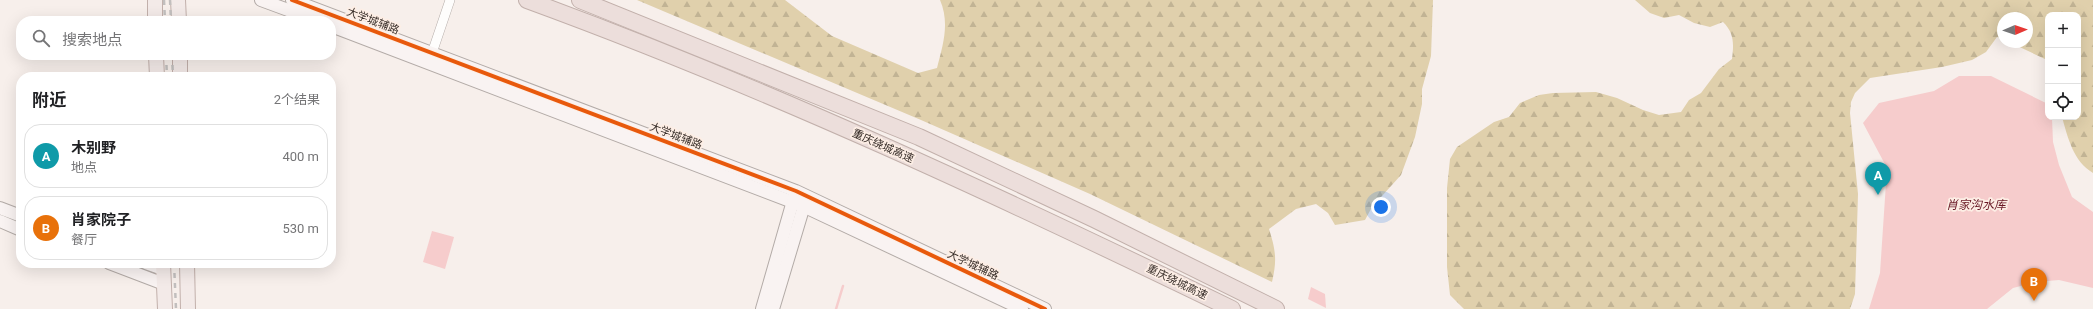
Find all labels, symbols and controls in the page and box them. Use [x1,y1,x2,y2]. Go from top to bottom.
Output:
street label: 大学城辅路 [345,5,401,37]
north arrow [1997,12,2033,48]
map controls [2045,12,2081,120]
button: + [2045,12,2081,48]
search box [16,16,336,60]
icon: search [30,27,52,49]
text: 搜索地点 [62,31,122,49]
button: − [2045,48,2081,84]
button: locate [2045,84,2081,120]
text: 附近 [32,90,66,110]
text: 2个结果 [274,92,320,107]
street label: 大学城辅路 [648,120,704,152]
street label: 重庆绕城高速 [850,127,916,165]
text: 木别野 [71,139,116,157]
text: A [42,149,50,164]
text: 400 m [282,149,319,164]
text: 地点 [71,160,97,175]
pin: A [1865,162,1891,195]
your location [1371,197,1391,217]
water label: 肖家沟水库 [1946,198,2008,212]
text: 肖家院子 [71,211,131,229]
text: B [42,221,50,236]
text: 530 m [282,221,319,236]
text: 餐厅 [71,232,97,247]
street label: 大学城辅路 [945,247,1001,283]
street label: 重庆绕城高速 [1144,262,1210,302]
pin: B [2021,268,2047,301]

